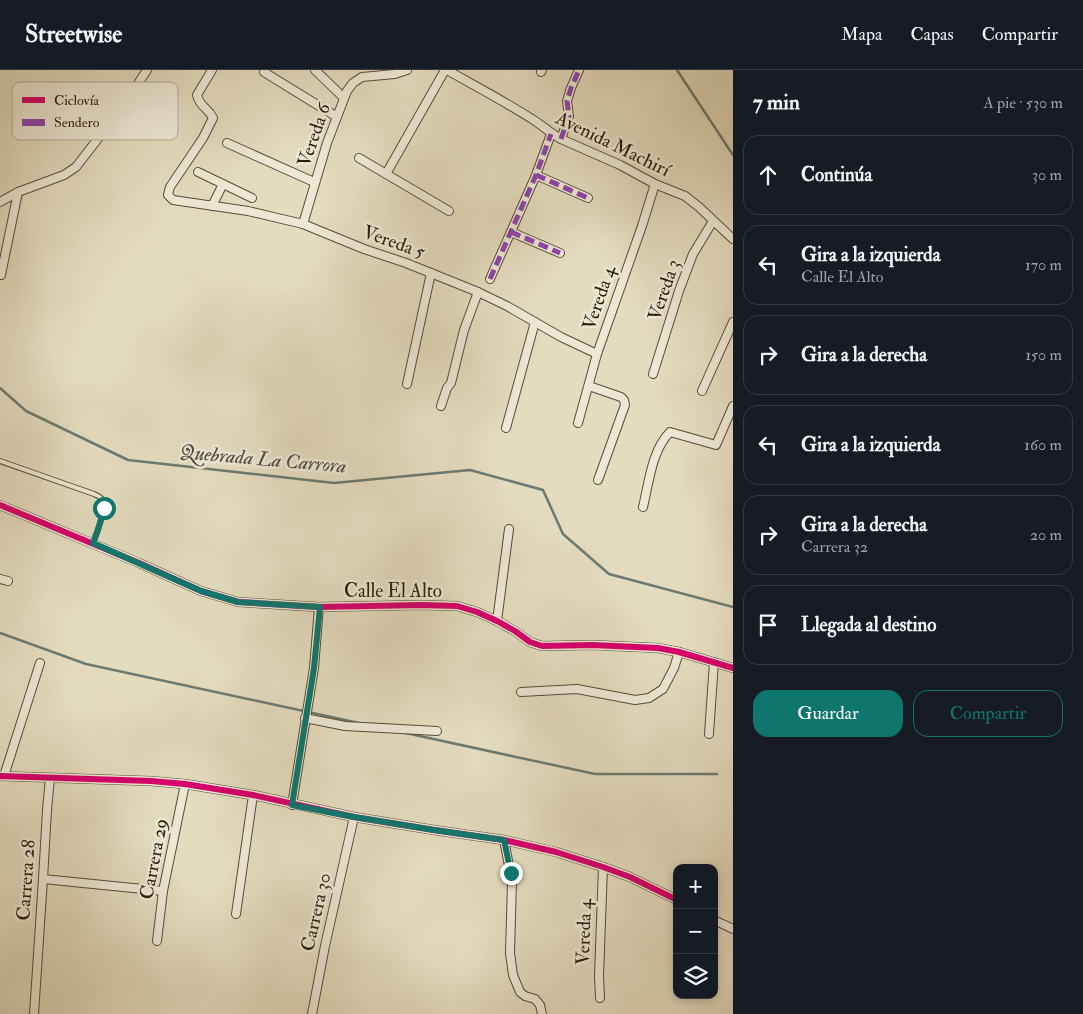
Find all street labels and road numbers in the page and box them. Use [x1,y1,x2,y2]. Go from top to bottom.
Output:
street label: Vereda 6 [292,99,336,170]
street label: Avenida Machirí [551,106,676,183]
street label: Vereda 5 [360,220,429,264]
street label: Vereda 3 [642,256,686,324]
street label: Vereda 4 [577,262,621,333]
street label: Calle El Alto [344,579,442,603]
street label: Carrera 29 [134,816,174,902]
street label: Carrera 28 [11,839,41,921]
street label: Carrera 30 [295,871,337,953]
street label: Vereda 4 [571,898,597,965]

